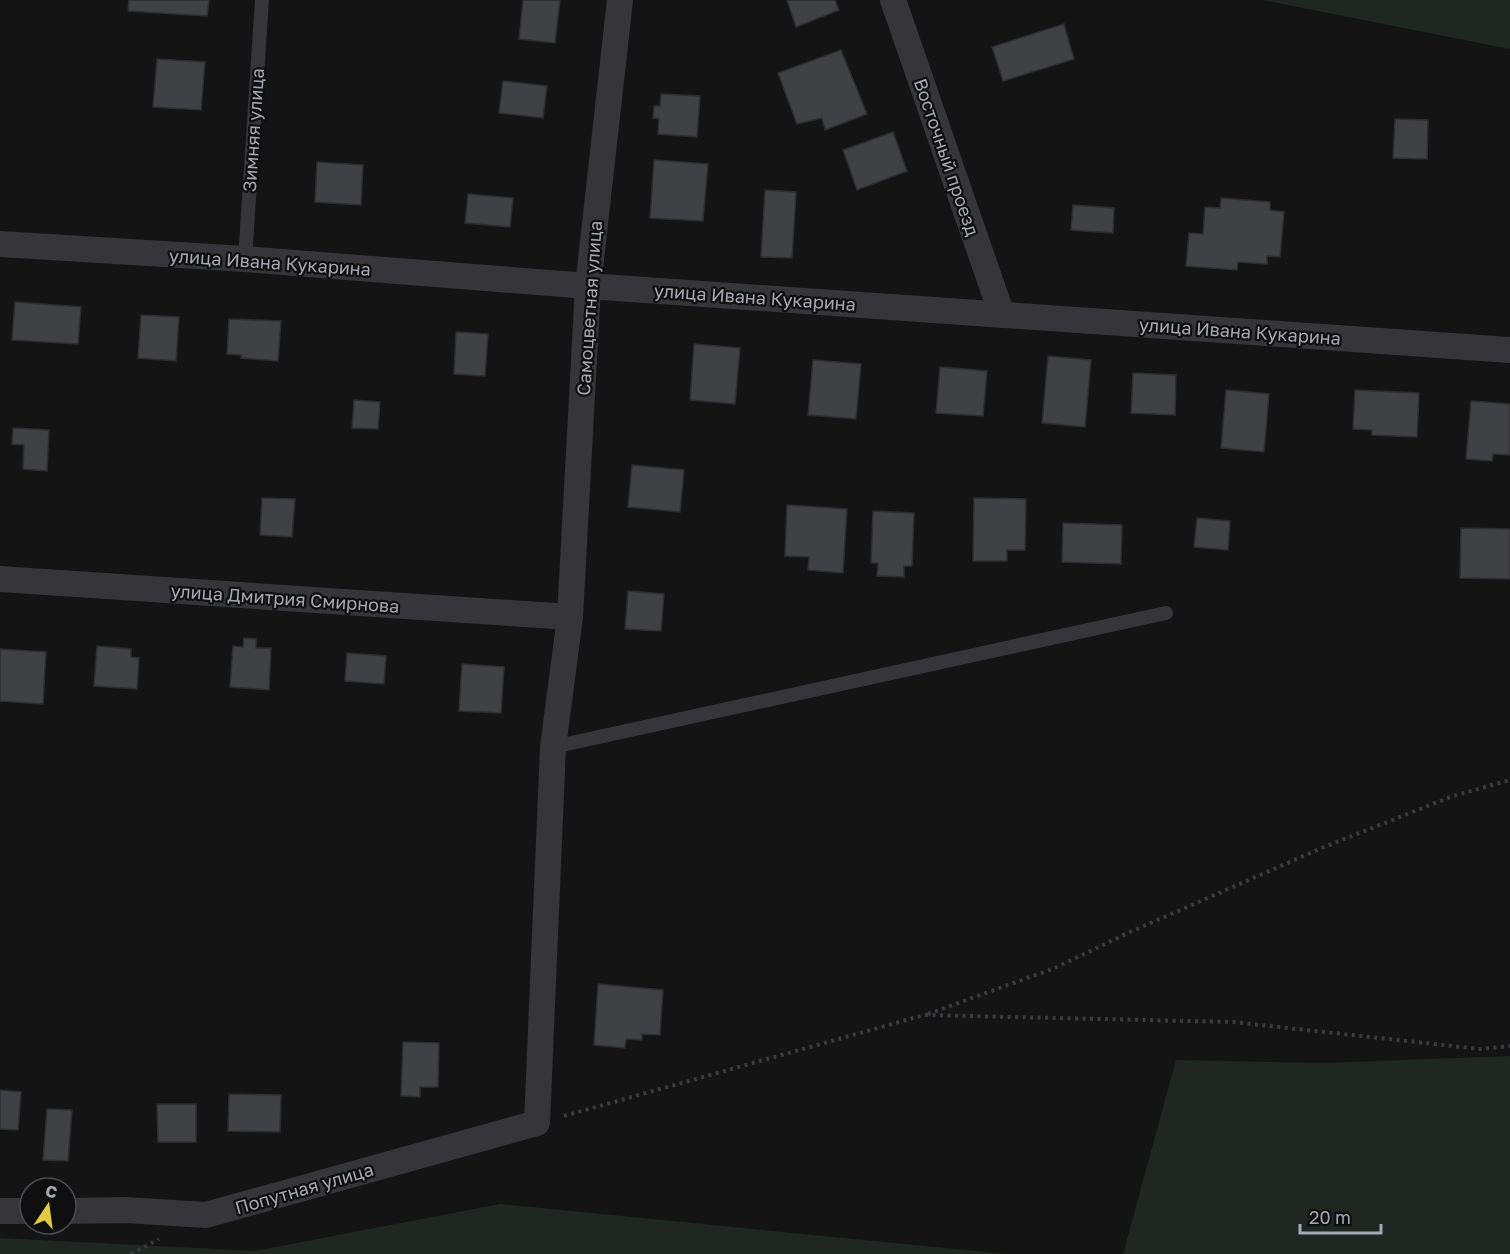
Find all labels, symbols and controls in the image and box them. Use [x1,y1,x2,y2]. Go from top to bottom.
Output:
street label: Зимняя улица [238,67,268,193]
street label: Восточный проезд [910,75,984,239]
street label: Самоцветная улица [572,220,606,396]
street label: улица Ивана Кукарина [168,244,372,280]
street label: улица Ивана Кукарина [653,279,857,315]
street label: улица Ивана Кукарина [1138,313,1342,349]
street label: улица Дмитрия Смирнова [170,579,400,617]
street label: Попутная улица [232,1158,376,1218]
north arrow [18,1176,78,1236]
text: С [44,1180,59,1202]
scale bar [1300,1197,1381,1235]
text: 20 m [1309,1206,1351,1228]

